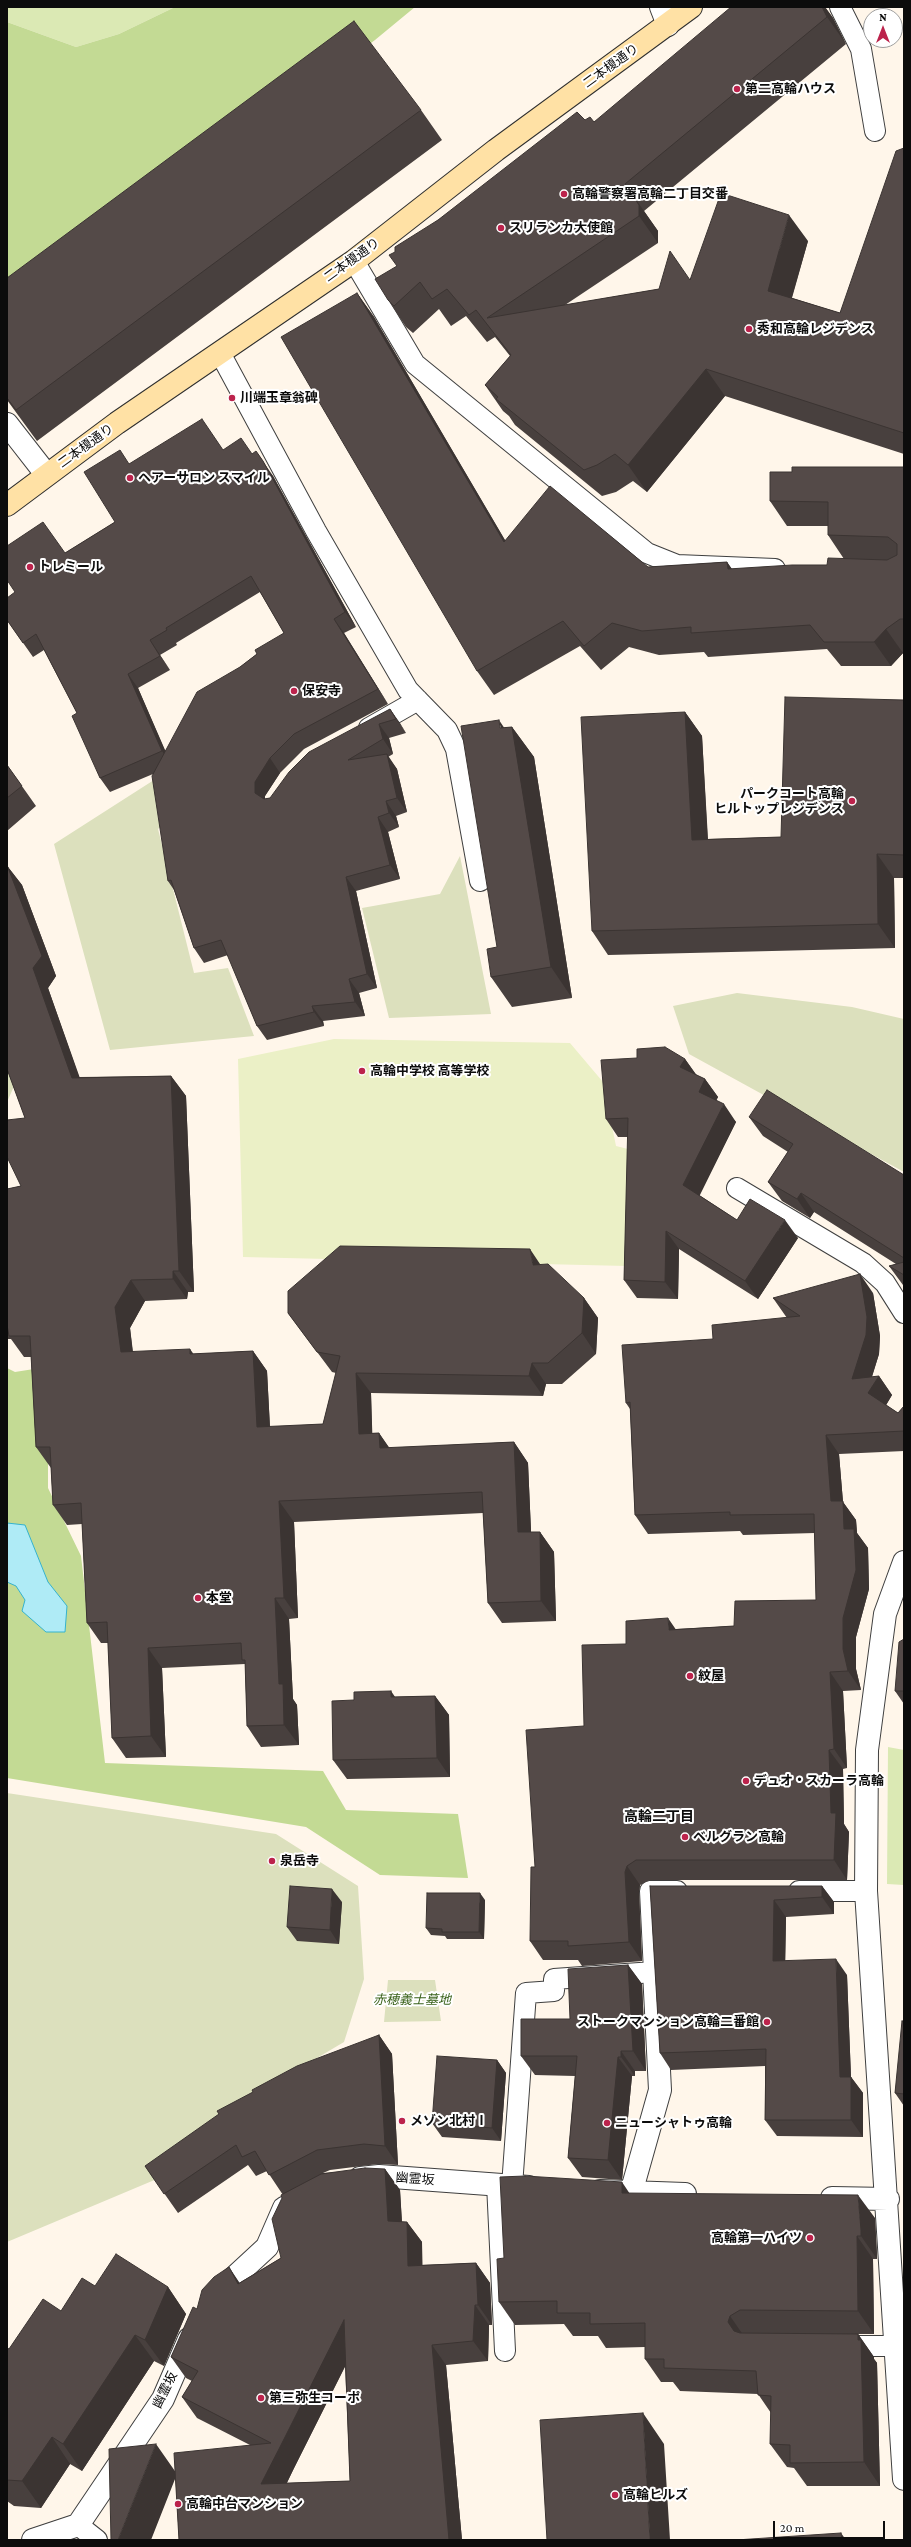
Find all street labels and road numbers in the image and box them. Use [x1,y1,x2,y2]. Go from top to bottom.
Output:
street label: 二本榎通り [580,41,642,91]
street label: 二本榎通り [321,235,383,285]
street label: 二本榎通り [55,421,117,471]
street label: 幽霊坂 [395,2170,435,2188]
street label: 幽霊坂 [149,2369,181,2411]

